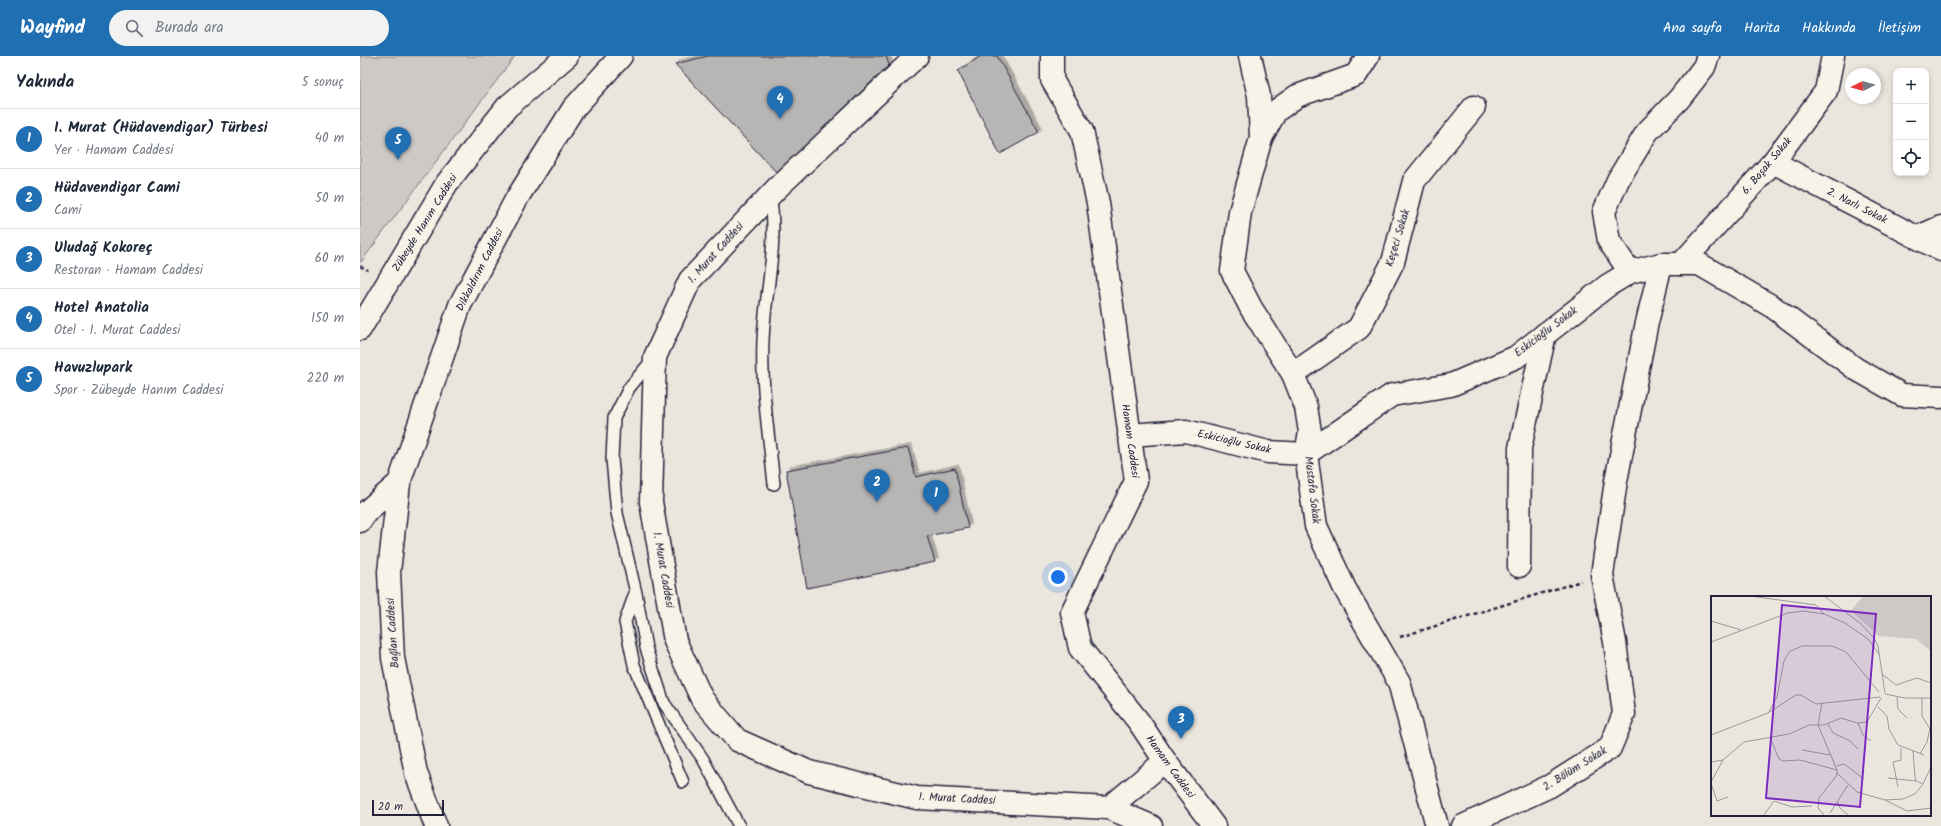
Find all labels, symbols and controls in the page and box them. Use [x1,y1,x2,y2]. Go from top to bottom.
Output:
search box [109,10,389,46]
text: Wayfind [20,13,85,43]
text: Burada ara [155,16,223,40]
icon: search [123,17,145,39]
text: Ana sayfa [1663,17,1722,39]
text: Harita [1744,17,1780,39]
text: Hakkında [1802,17,1856,39]
text: İletişim [1878,17,1921,39]
north arrow [1845,68,1881,104]
map controls [1893,68,1929,176]
button: + [1893,68,1929,104]
text: Yakında [16,69,74,96]
text: 5 sonuç [301,72,344,93]
pin: 4 [767,86,793,119]
button: − [1893,104,1929,140]
text: I. Murat (Hüdavendigar) Türbesi [54,116,268,140]
pin: 5 [385,127,411,160]
text: 1 [27,128,31,149]
text: 40 m [315,128,344,149]
street label: 6. Başak Sokak [1737,132,1797,199]
text: Yer · Hamam Caddesi [54,140,173,161]
button: locate [1893,140,1929,176]
street label: Zübeyde Hanım Caddesi [388,170,463,275]
text: Hüdavendigar Cami [54,176,180,200]
street label: 2. Narlı Sokak [1824,183,1891,229]
text: 2 [25,188,33,209]
text: 50 m [315,188,344,209]
text: Cami [54,200,81,221]
street label: Keçeci Sokak [1381,206,1416,269]
street label: 1. Murat Caddesi [684,218,749,288]
street label: Dikkaldırım Caddesi [451,225,509,315]
text: Uludağ Kokoreç [54,236,153,260]
text: 3 [25,248,33,269]
text: 60 m [315,248,344,269]
text: Restoran · Hamam Caddesi [54,260,203,281]
text: Hotel Anatolia [54,296,149,320]
street label: Eskicioğlu Sokak [1511,302,1582,362]
text: 4 [25,308,33,329]
text: 150 m [311,308,344,329]
text: Otel · 1. Murat Caddesi [54,320,180,341]
text: Havuzlupark [54,356,132,380]
text: 5 [26,368,32,389]
text: 220 m [307,368,344,389]
text: Spor · Zübeyde Hanım Caddesi [54,380,223,401]
street label: Hamam Caddesi [1116,403,1144,480]
street label: Eskicioğlu Sokak [1195,425,1274,459]
street label: Mustafa Sokak [1299,455,1325,526]
pin: 2 [864,469,890,502]
pin: 1 [923,480,949,513]
street label: 1. Murat Caddesi [647,531,679,610]
your location [1048,567,1068,587]
inset map [1711,596,1931,816]
street label: Bağlan Caddesi [382,597,404,669]
pin: 3 [1168,706,1194,739]
street label: Hamam Caddesi [1141,732,1199,803]
street label: 2. Bölüm Sokak [1539,742,1611,796]
street label: 1. Murat Caddesi [918,788,996,810]
scale bar [372,798,444,817]
text: 20 m [378,798,403,816]

